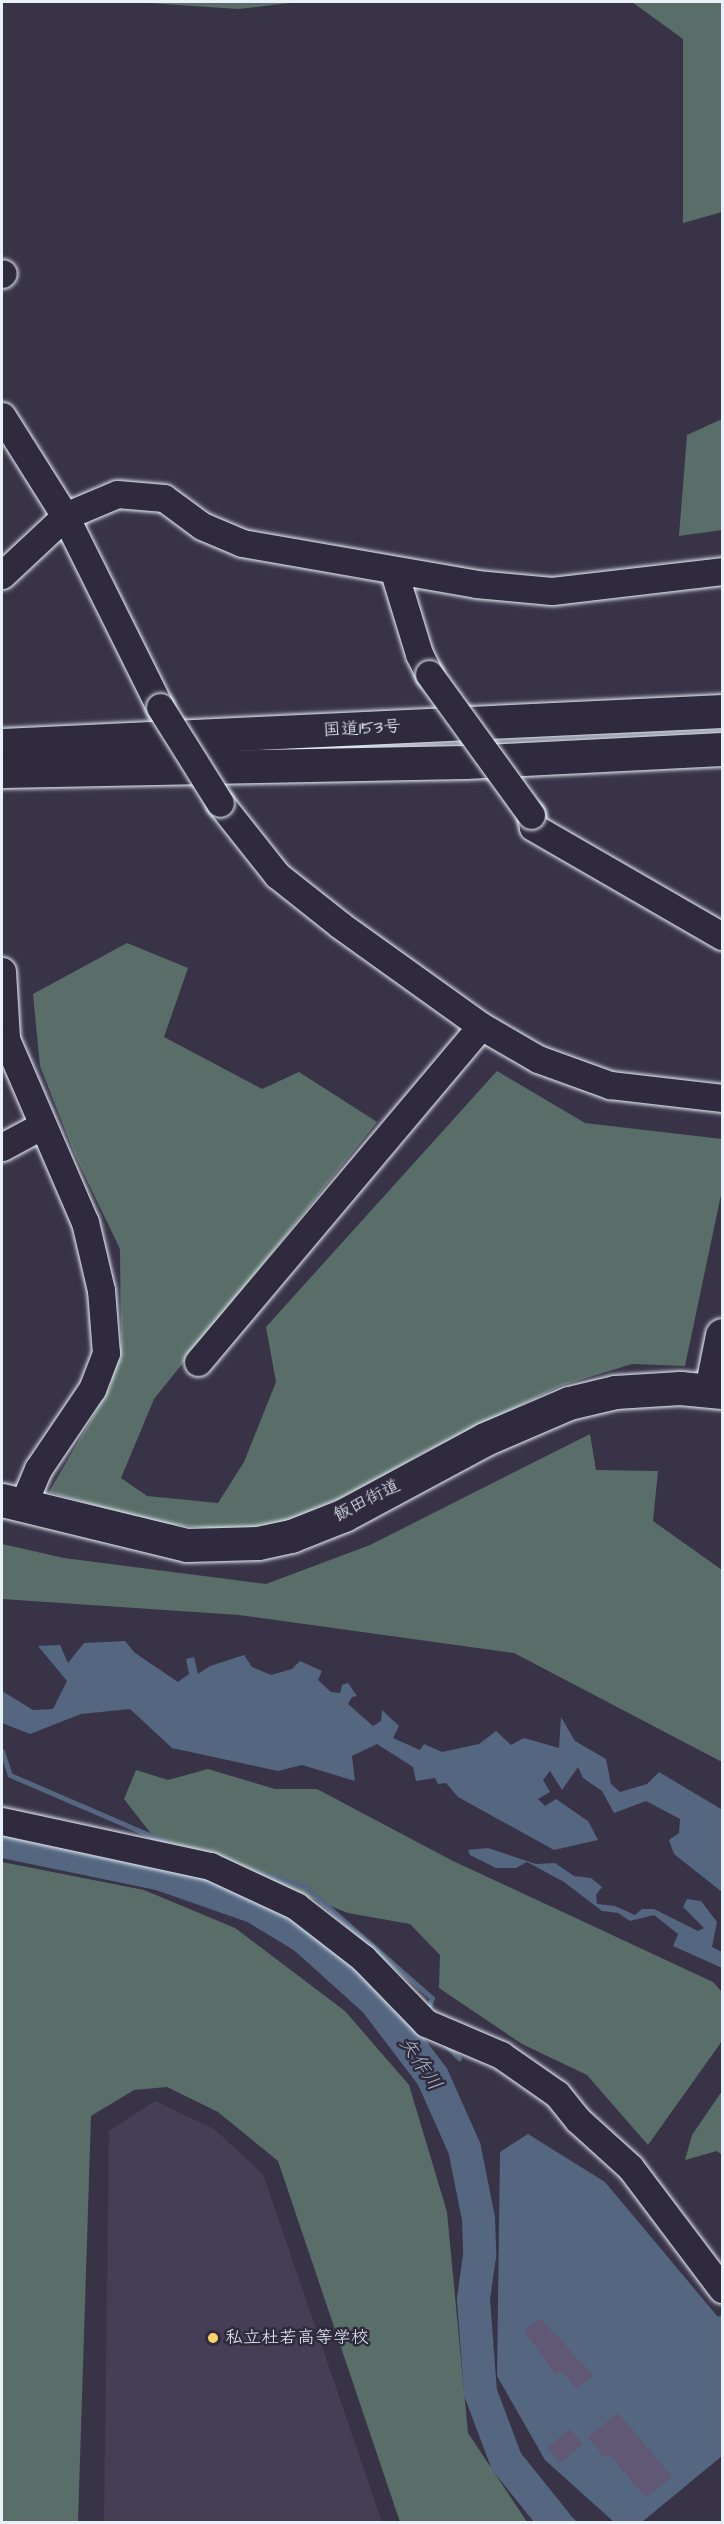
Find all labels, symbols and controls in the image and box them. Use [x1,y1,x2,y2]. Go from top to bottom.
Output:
street label: 国道153号 [322,716,402,742]
street label: 飯田街道 [330,1475,404,1527]
water label: 矢作川 [393,2032,447,2096]
place label: 私立杜若高等学校 [225,2327,369,2349]
marker: 私立杜若高等学校 [206,2331,220,2345]

